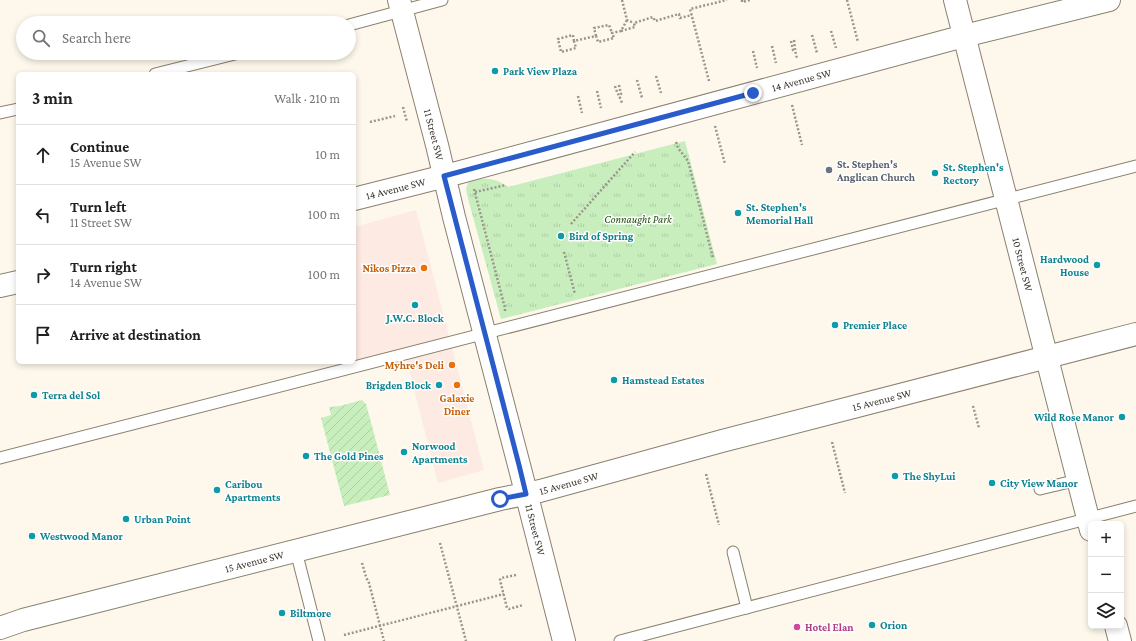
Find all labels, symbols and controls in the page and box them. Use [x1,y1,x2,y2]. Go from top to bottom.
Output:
search box [16,16,356,60]
icon: search [30,27,52,49]
text: Search here [62,30,131,46]
place label: Park View Plaza [503,65,578,77]
marker: Park View Plaza [490,66,500,76]
street label: 14 Avenue SW [770,66,833,94]
route end [744,84,762,102]
text: 3 min [32,89,73,108]
text: Walk · 210 m [274,91,340,106]
street label: 11 Street SW [422,108,447,162]
text: Continue [70,139,129,155]
icon: ahead [32,144,54,166]
text: 10 m [315,147,340,162]
text: 15 Avenue SW [70,155,142,170]
place label: St. Stephen's Anglican Church [836,158,916,183]
place label: St. Stephen's Rectory [943,161,1004,186]
marker: St. Stephen's Anglican Church [824,165,834,175]
marker: St. Stephen's Rectory [930,168,940,178]
street label: 14 Avenue SW [365,175,428,202]
text: Turn left [70,199,126,215]
place label: St. Stephen's Memorial Hall [746,201,814,226]
icon: left [32,204,54,226]
text: 100 m [308,207,340,222]
marker: St. Stephen's Memorial Hall [733,208,743,218]
park label: Connaught Park [604,213,673,226]
text: 11 Street SW [70,215,132,230]
place label: Bird of Spring [569,230,634,242]
marker: Bird of Spring [556,231,566,241]
street label: 10 Street SW [1010,236,1036,293]
place label: Hardwood House [1040,253,1089,278]
text: Turn right [70,259,137,275]
marker: Hardwood House [1092,260,1102,270]
place label: Nikos Pizza [362,262,417,274]
marker: Nikos Pizza [419,263,429,273]
icon: right [32,264,54,286]
text: 100 m [308,267,340,282]
text: 14 Avenue SW [70,275,142,290]
marker: J.W.C. Block [410,300,420,310]
place label: J.W.C. Block [385,312,445,324]
place label: Premier Place [843,319,907,331]
marker: Premier Place [830,320,840,330]
icon: arrive [32,324,54,346]
text: Arrive at destination [70,327,201,343]
place label: Myhre's Deli [385,359,445,371]
marker: Myhre's Deli [447,360,457,370]
place label: Hamstead Estates [622,374,705,386]
marker: Hamstead Estates [609,375,619,385]
place label: Brigden Block [366,379,432,391]
marker: Brigden Block [434,380,444,390]
marker: Galaxie Diner [452,380,462,390]
street label: 15 Avenue SW [851,386,913,413]
place label: Terra del Sol [42,389,101,401]
marker: Terra del Sol [29,390,39,400]
place label: Galaxie Diner [440,392,474,417]
place label: Wild Rose Manor [1033,411,1115,423]
marker: Wild Rose Manor [1117,412,1127,422]
place label: Norwood Apartments [411,440,468,465]
marker: Norwood Apartments [399,447,409,457]
place label: The Gold Pines [314,450,384,462]
marker: The Gold Pines [301,451,311,461]
street label: 15 Avenue SW [538,469,600,497]
place label: The ShyLui [903,470,956,482]
marker: The ShyLui [890,471,900,481]
place label: City View Manor [1000,477,1079,489]
place label: Caribou Apartments [224,478,281,503]
marker: City View Manor [987,478,997,488]
marker: Caribou Apartments [212,485,222,495]
route start [491,490,509,508]
street label: 11 Street SW [523,503,548,557]
place label: Urban Point [134,513,191,525]
marker: Urban Point [121,514,131,524]
map controls [1088,521,1124,629]
button: + [1088,521,1124,557]
place label: Westwood Manor [39,530,123,542]
marker: Westwood Manor [27,531,37,541]
street label: 15 Avenue SW [223,548,286,575]
button: − [1088,557,1124,593]
button: layers [1088,593,1124,629]
place label: Biltmore [290,607,331,619]
marker: Biltmore [277,608,287,618]
place label: Orion [880,619,908,631]
marker: Orion [867,620,877,630]
place label: Hotel Elan [805,621,854,633]
marker: Hotel Elan [792,622,802,632]

